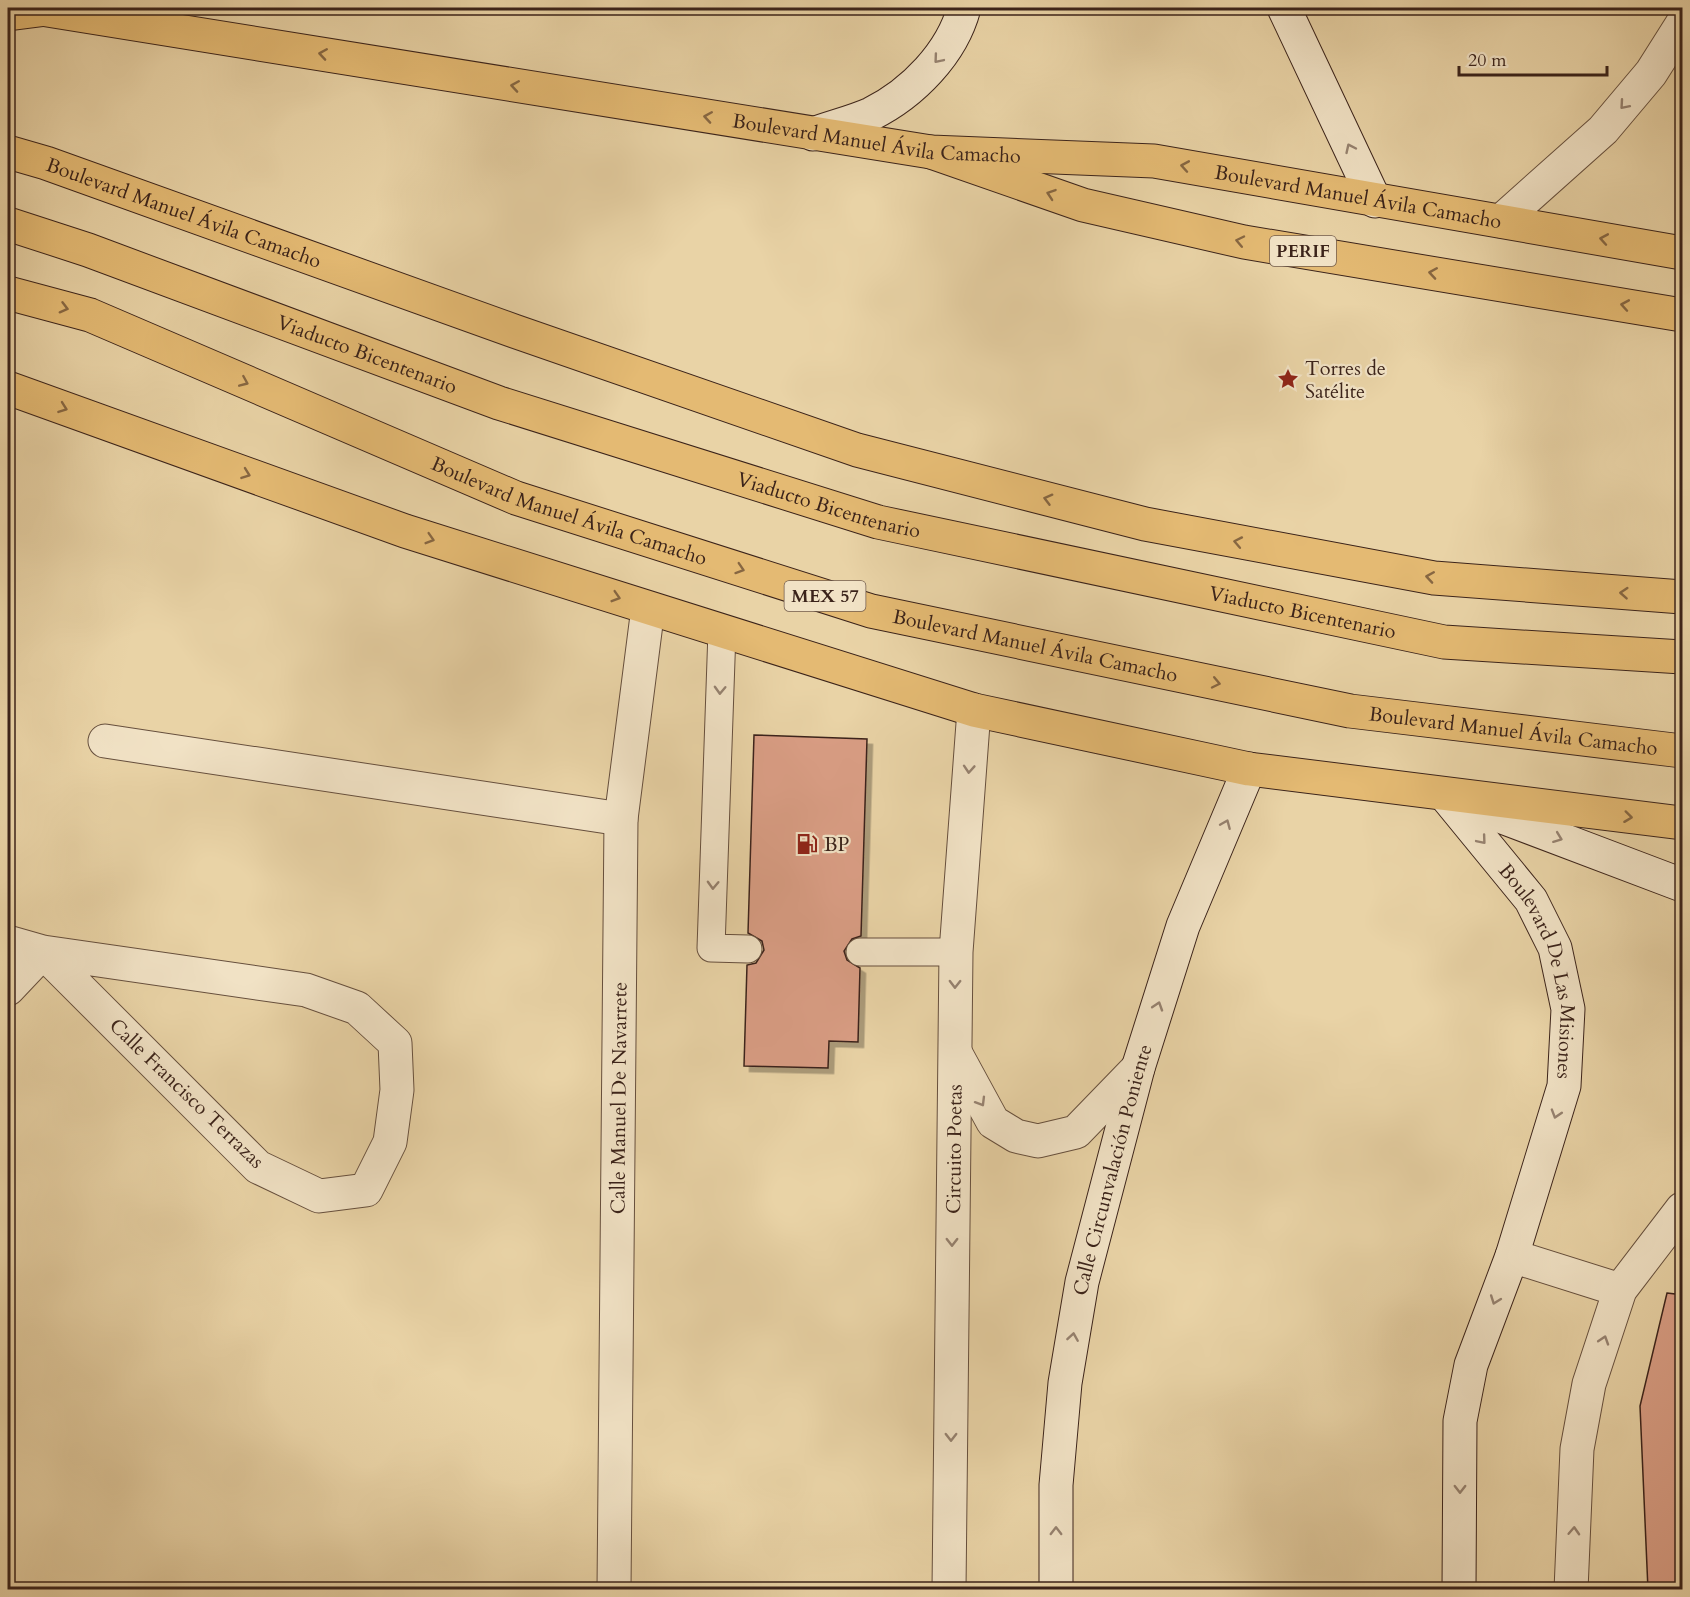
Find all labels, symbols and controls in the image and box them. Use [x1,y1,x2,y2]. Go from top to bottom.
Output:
scale bar [1459,39,1608,77]
text: 20 m [1468,48,1507,73]
one-way arrow [318,49,327,61]
one-way arrow [935,52,946,63]
one-way arrow [510,80,520,92]
one-way arrow [1620,98,1631,109]
street label: Boulevard Manuel Ávila Camacho [730,107,1021,170]
one-way arrow [703,111,713,124]
one-way arrow [1345,143,1357,154]
street label: Boulevard Manuel Ávila Camacho [42,151,325,275]
street label: Boulevard Manuel Ávila Camacho [1213,159,1504,235]
one-way arrow [1180,160,1190,173]
one-way arrow [1046,189,1057,202]
one-way arrow [1600,233,1610,246]
one-way arrow [1236,235,1246,248]
road number: PERIF [1270,236,1336,266]
one-way arrow [1428,267,1437,279]
one-way arrow [1620,299,1630,312]
one-way arrow [59,301,69,314]
street label: Viaducto Bicentenario [273,309,461,400]
place label: Torres de Satélite [1305,355,1386,405]
place icon: Torres de Satélite [1276,367,1300,391]
one-way arrow [238,375,249,387]
one-way arrow [57,400,67,413]
street label: Boulevard Manuel Ávila Camacho [427,450,711,572]
one-way arrow [240,466,251,479]
street label: Viaducto Bicentenario [734,466,923,545]
one-way arrow [1043,494,1053,507]
one-way arrow [424,532,435,544]
one-way arrow [1233,536,1243,549]
one-way arrow [734,562,745,574]
one-way arrow [1425,571,1435,584]
street label: Viaducto Bicentenario [1207,580,1399,645]
road number: MEX 57 [784,581,866,611]
one-way arrow [1620,586,1629,599]
one-way arrow [610,590,621,603]
street label: Boulevard Manuel Ávila Camacho [890,603,1180,689]
one-way arrow [1210,676,1220,689]
one-way arrow [714,685,727,694]
street label: Boulevard Manuel Ávila Camacho [1367,700,1659,762]
one-way arrow [963,764,976,773]
one-way arrow [1623,810,1632,822]
one-way arrow [1219,819,1231,830]
place label: BP [824,831,850,858]
one-way arrow [1552,831,1563,843]
fuel station icon: BP [795,832,819,856]
one-way arrow [1475,833,1486,844]
street label: Boulevard De Las Misiones [1492,858,1581,1080]
one-way arrow [707,880,720,889]
one-way arrow [949,980,962,989]
street label: Calle Manuel De Navarrete [604,982,634,1214]
one-way arrow [1151,1001,1163,1012]
street label: Calle Francisco Terrazas [103,1012,270,1174]
street label: Calle Circunvalación Poniente [1067,1041,1159,1297]
street label: Circuito Poetas [940,1084,969,1214]
one-way arrow [974,1096,985,1106]
one-way arrow [1550,1108,1563,1119]
one-way arrow [946,1238,958,1247]
one-way arrow [1490,1294,1503,1304]
one-way arrow [1066,1332,1079,1342]
one-way arrow [1597,1335,1609,1346]
one-way arrow [945,1433,957,1442]
one-way arrow [1454,1485,1466,1494]
one-way arrow [1050,1527,1062,1536]
one-way arrow [1567,1527,1580,1536]

